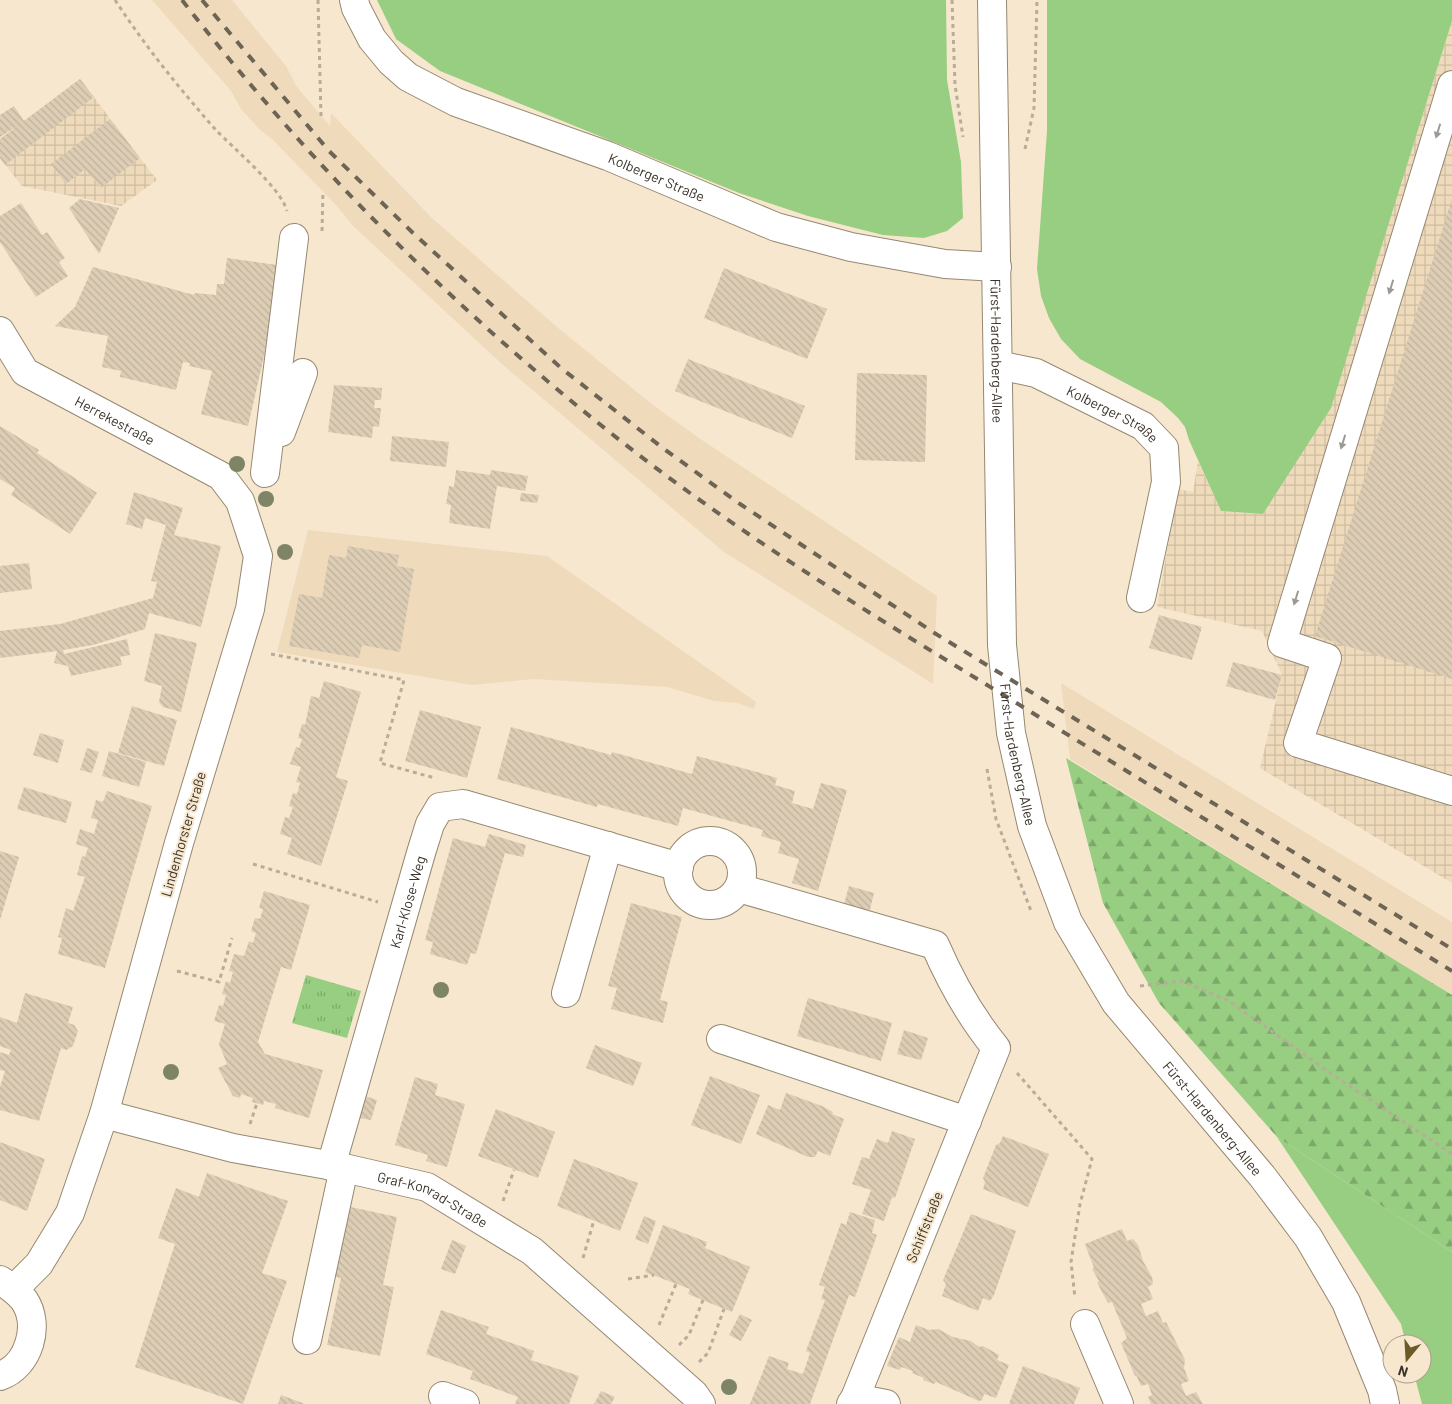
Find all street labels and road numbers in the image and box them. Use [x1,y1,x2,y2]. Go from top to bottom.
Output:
street label: Kolberger Straße [606,149,707,204]
street label: Fürst-Hardenberg-Allee [988,279,1007,423]
street label: Kolberger Straße [1064,381,1162,446]
street label: Herrekestraße [72,392,158,448]
street label: Fürst-Hardenberg-Allee [997,683,1040,827]
street label: Lindenhorster Straße [157,769,209,899]
street label: Karl-Klose-Weg [386,854,428,950]
street label: Fürst-Hardenberg-Allee [1160,1057,1266,1179]
street label: Graf-Konrad-Straße [376,1167,491,1231]
street label: Schiffstraße [902,1189,946,1265]

